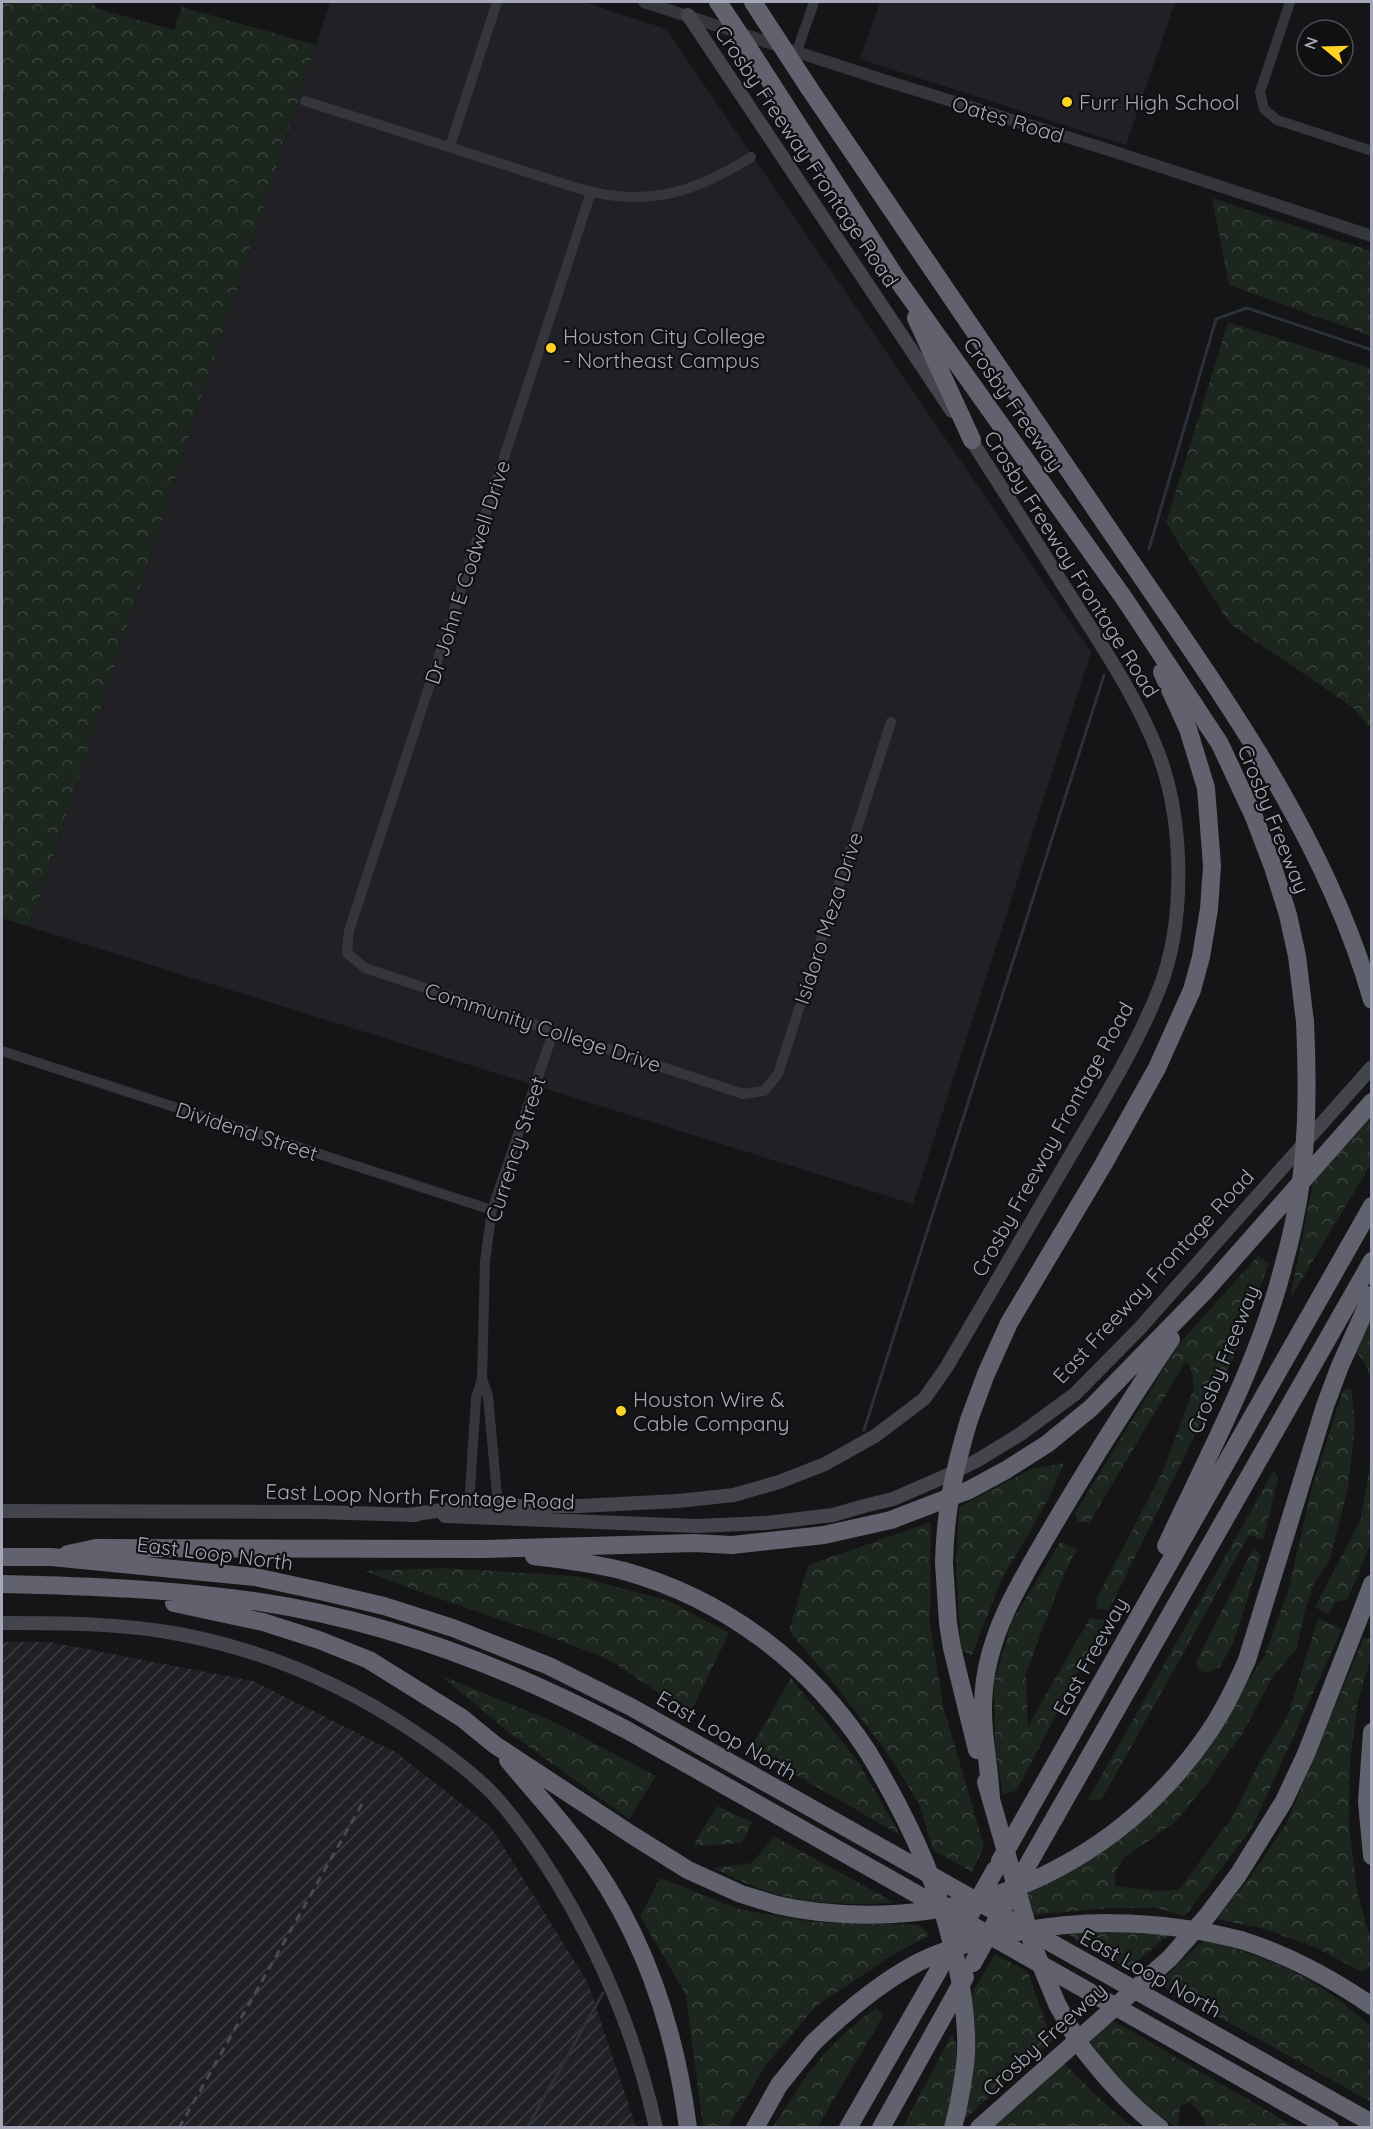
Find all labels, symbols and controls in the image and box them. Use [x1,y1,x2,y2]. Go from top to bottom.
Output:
north arrow [1295,18,1355,78]
street label: Crosby Freeway Frontage Road [710,20,904,292]
text: N [1299,34,1322,52]
place label: Furr High School [1079,89,1240,115]
street label: Oates Road [949,90,1067,148]
marker: Furr High School [1060,95,1074,109]
place label: Houston City College - Northeast Campus [563,323,765,373]
street label: Crosby Freeway [958,332,1070,476]
marker: Houston City College - Northeast Campus [544,341,558,355]
street label: Crosby Freeway Frontage Road [979,426,1165,702]
street label: Dr John E Codwell Drive [419,457,515,687]
street label: Crosby Freeway [1232,741,1316,897]
street label: Isidoro Meza Drive [788,829,868,1007]
street label: Community College Drive [422,977,664,1077]
street label: Crosby Freeway Frontage Road [965,997,1139,1281]
street label: Currency Street [479,1073,551,1225]
street label: Dividend Street [173,1096,321,1166]
street label: East Freeway Frontage Road [1047,1164,1259,1388]
street label: Crosby Freeway [1181,1281,1265,1437]
place label: Houston Wire & Cable Company [633,1386,789,1436]
marker: Houston Wire & Cable Company [614,1404,628,1418]
street label: East Loop North Frontage Road [265,1478,575,1514]
street label: East Loop North [135,1531,295,1575]
street label: East Freeway [1047,1592,1133,1720]
street label: East Loop North [652,1684,802,1786]
street label: East Loop North [1076,1923,1226,2023]
street label: Crosby Freeway [977,1977,1111,2101]

